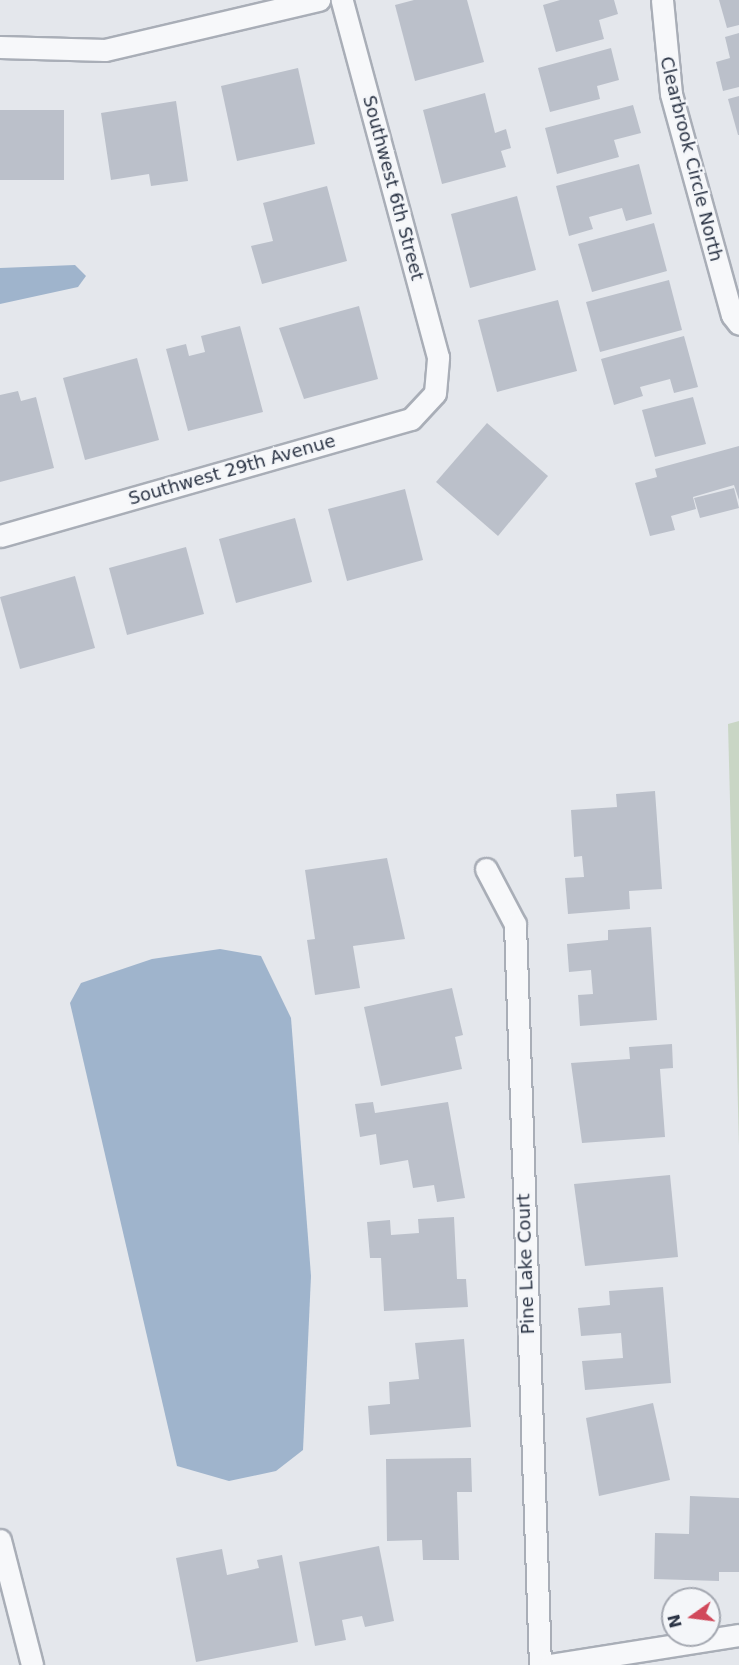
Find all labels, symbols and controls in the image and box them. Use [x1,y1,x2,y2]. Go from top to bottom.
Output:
street label: Clearbrook Circle North [655,54,727,264]
street label: Southwest 6th Street [358,93,428,283]
street label: Southwest 29th Avenue [126,430,338,510]
street label: Pine Lake Court [513,1193,539,1335]
north arrow [661,1587,721,1647]
text: N [664,1612,686,1630]

